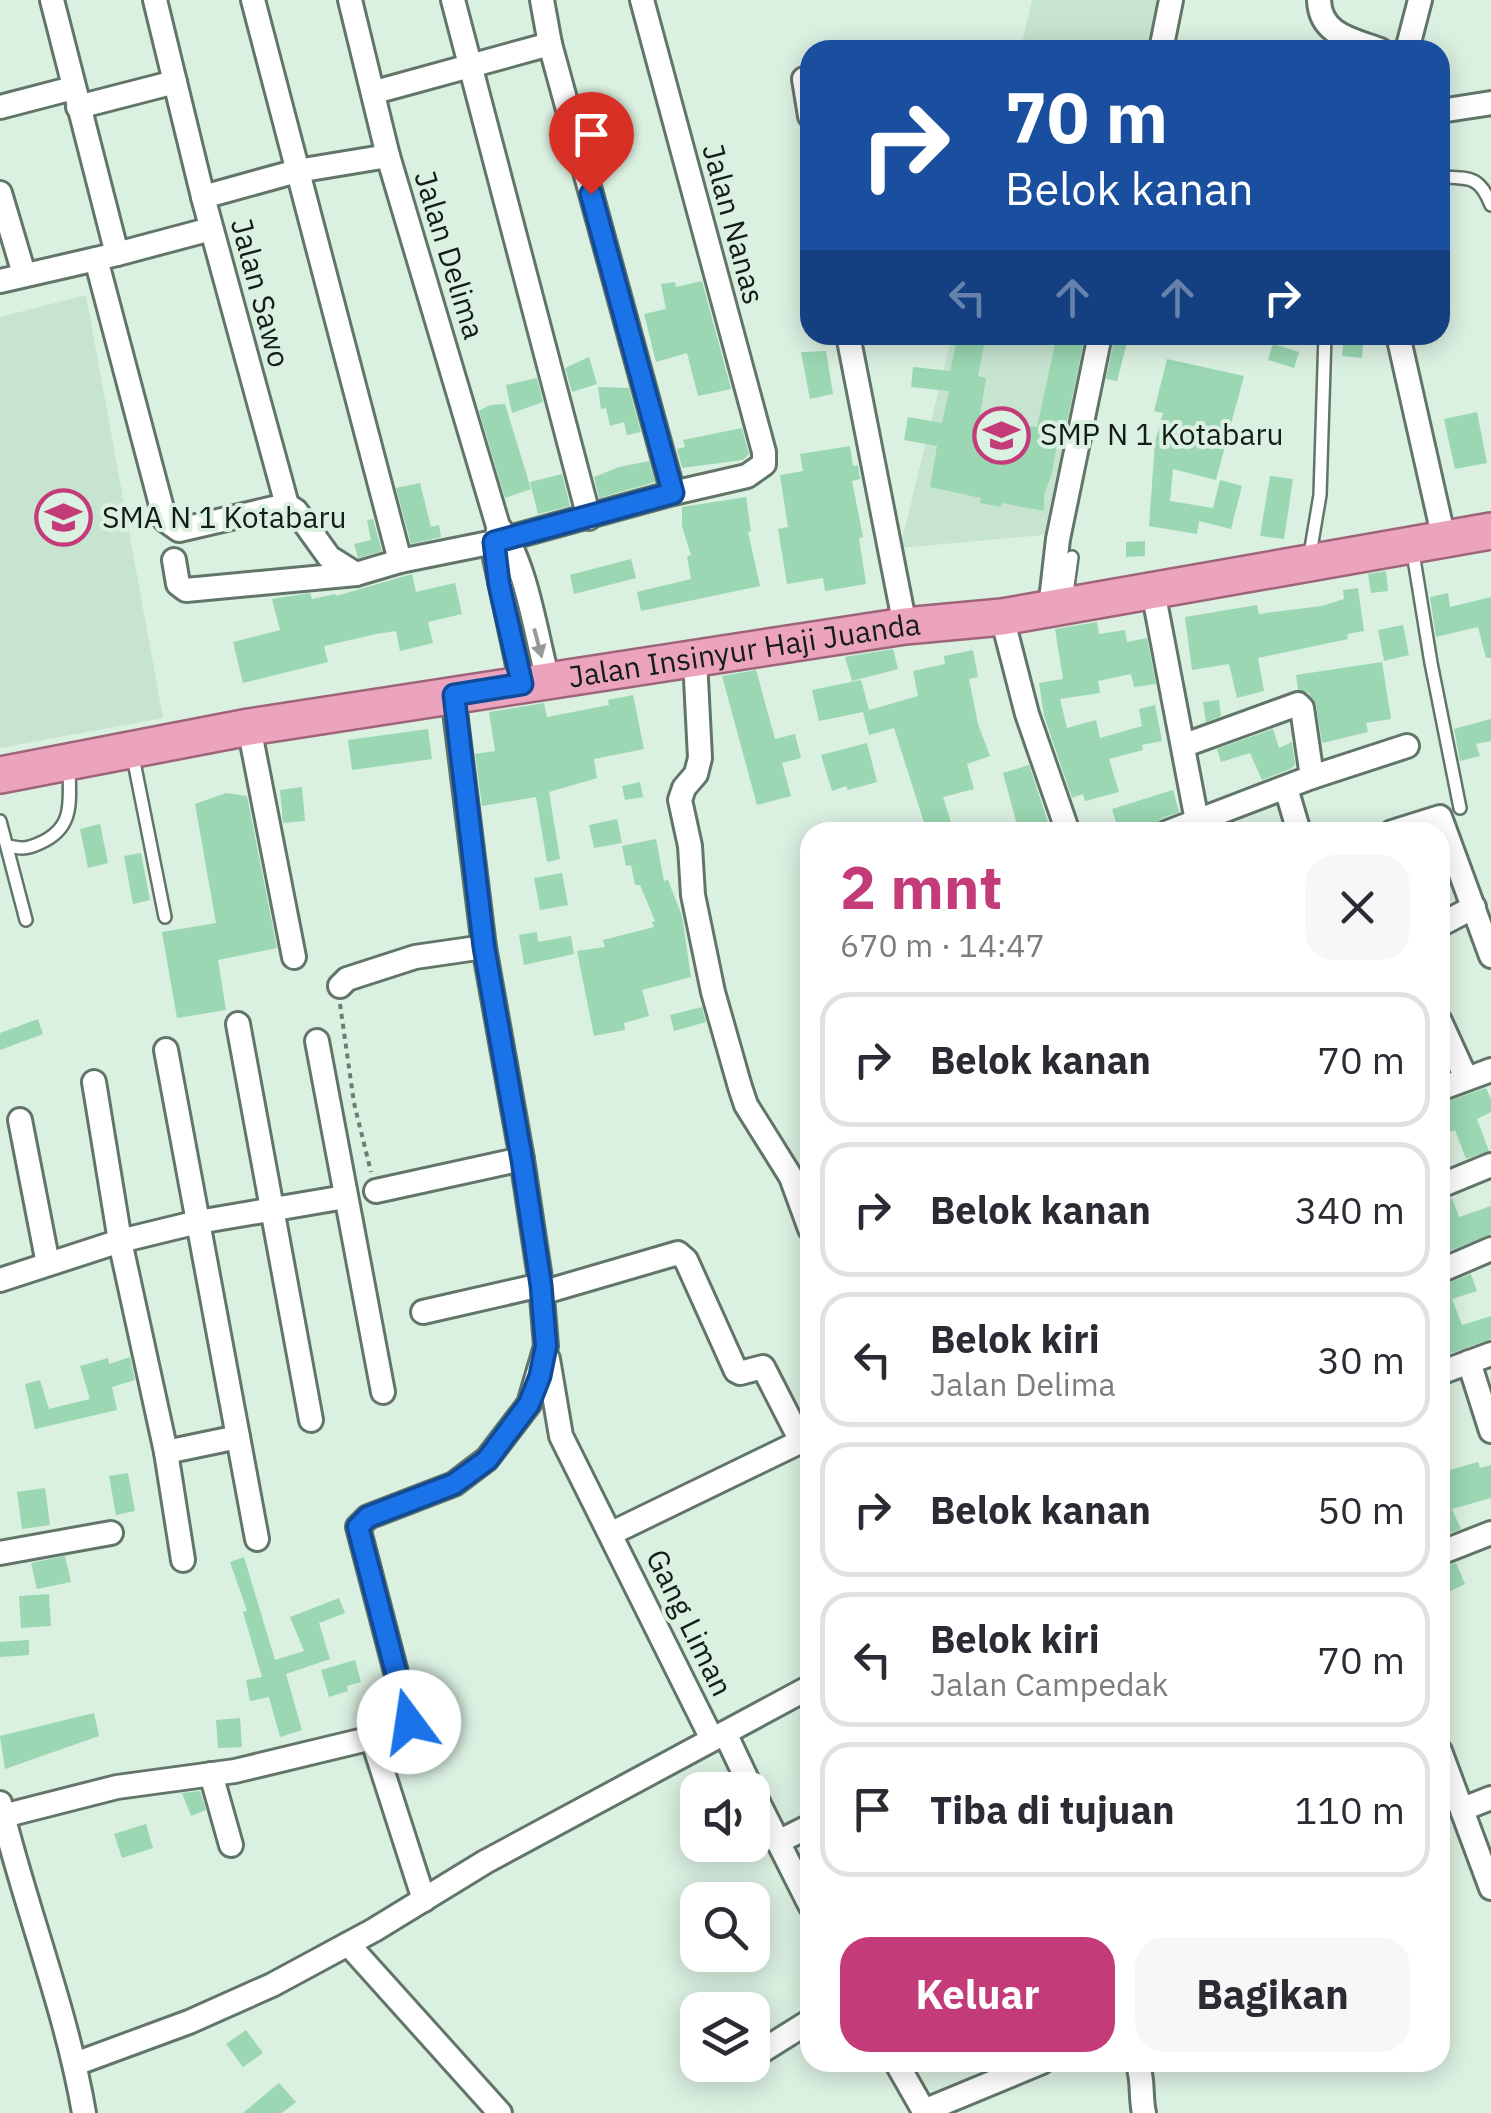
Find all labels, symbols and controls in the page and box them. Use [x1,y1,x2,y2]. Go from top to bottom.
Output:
text: 70 m [1005,71,1168,162]
icon: right [840,80,970,210]
pin [549,92,634,195]
icon: arrive [564,107,619,162]
street label: Jalan Nanas [694,139,775,308]
text: Belok kanan [1005,159,1254,217]
street label: Jalan Delima [406,166,495,344]
street label: Jalan Sawo [223,214,300,371]
icon: left [940,270,995,325]
icon: ahead [1045,270,1100,325]
icon: ahead [1150,270,1205,325]
icon: right [1255,270,1310,325]
school or university icon: SMP N 1 Kotabaru [971,405,1031,465]
place label: SMP N 1 Kotabaru [1040,414,1284,453]
school or university icon: SMA N 1 Kotabaru [33,488,93,548]
place label: SMA N 1 Kotabaru [102,497,347,536]
street label: Jalan Insinyur Haji Juanda [565,604,922,696]
one-way arrow [530,628,546,659]
text: 2 mnt [840,847,1003,926]
button: close [1305,855,1410,960]
text: 670 m · 14:47 [840,924,1045,966]
icon: right [845,1032,900,1087]
text: Belok kanan [930,1035,1151,1084]
text: 70 m [1317,1035,1405,1084]
icon: right [845,1182,900,1237]
text: Belok kanan [930,1185,1151,1234]
text: 340 m [1294,1185,1405,1234]
text: Belok kiri [930,1314,1100,1363]
icon: left [845,1332,900,1387]
text: 30 m [1317,1335,1405,1384]
text: Jalan Delima [930,1363,1116,1405]
icon: right [845,1482,900,1537]
text: Belok kanan [930,1485,1151,1534]
text: 50 m [1317,1485,1405,1534]
street label: Gang Liman [638,1543,743,1702]
text: Belok kiri [930,1614,1100,1663]
icon: left [845,1632,900,1687]
text: 70 m [1317,1635,1405,1684]
text: Jalan Campedak [930,1663,1168,1705]
position arrow [357,1670,461,1774]
map controls [680,1772,770,2082]
button: sound [680,1772,770,1862]
icon: arrive [845,1782,900,1837]
text: Tiba di tujuan [930,1785,1175,1834]
text: 110 m [1294,1785,1405,1834]
button: search [680,1882,770,1972]
button: Keluar [840,1937,1115,2052]
button: Bagikan [1135,1937,1410,2052]
button: layers [680,1992,770,2082]

